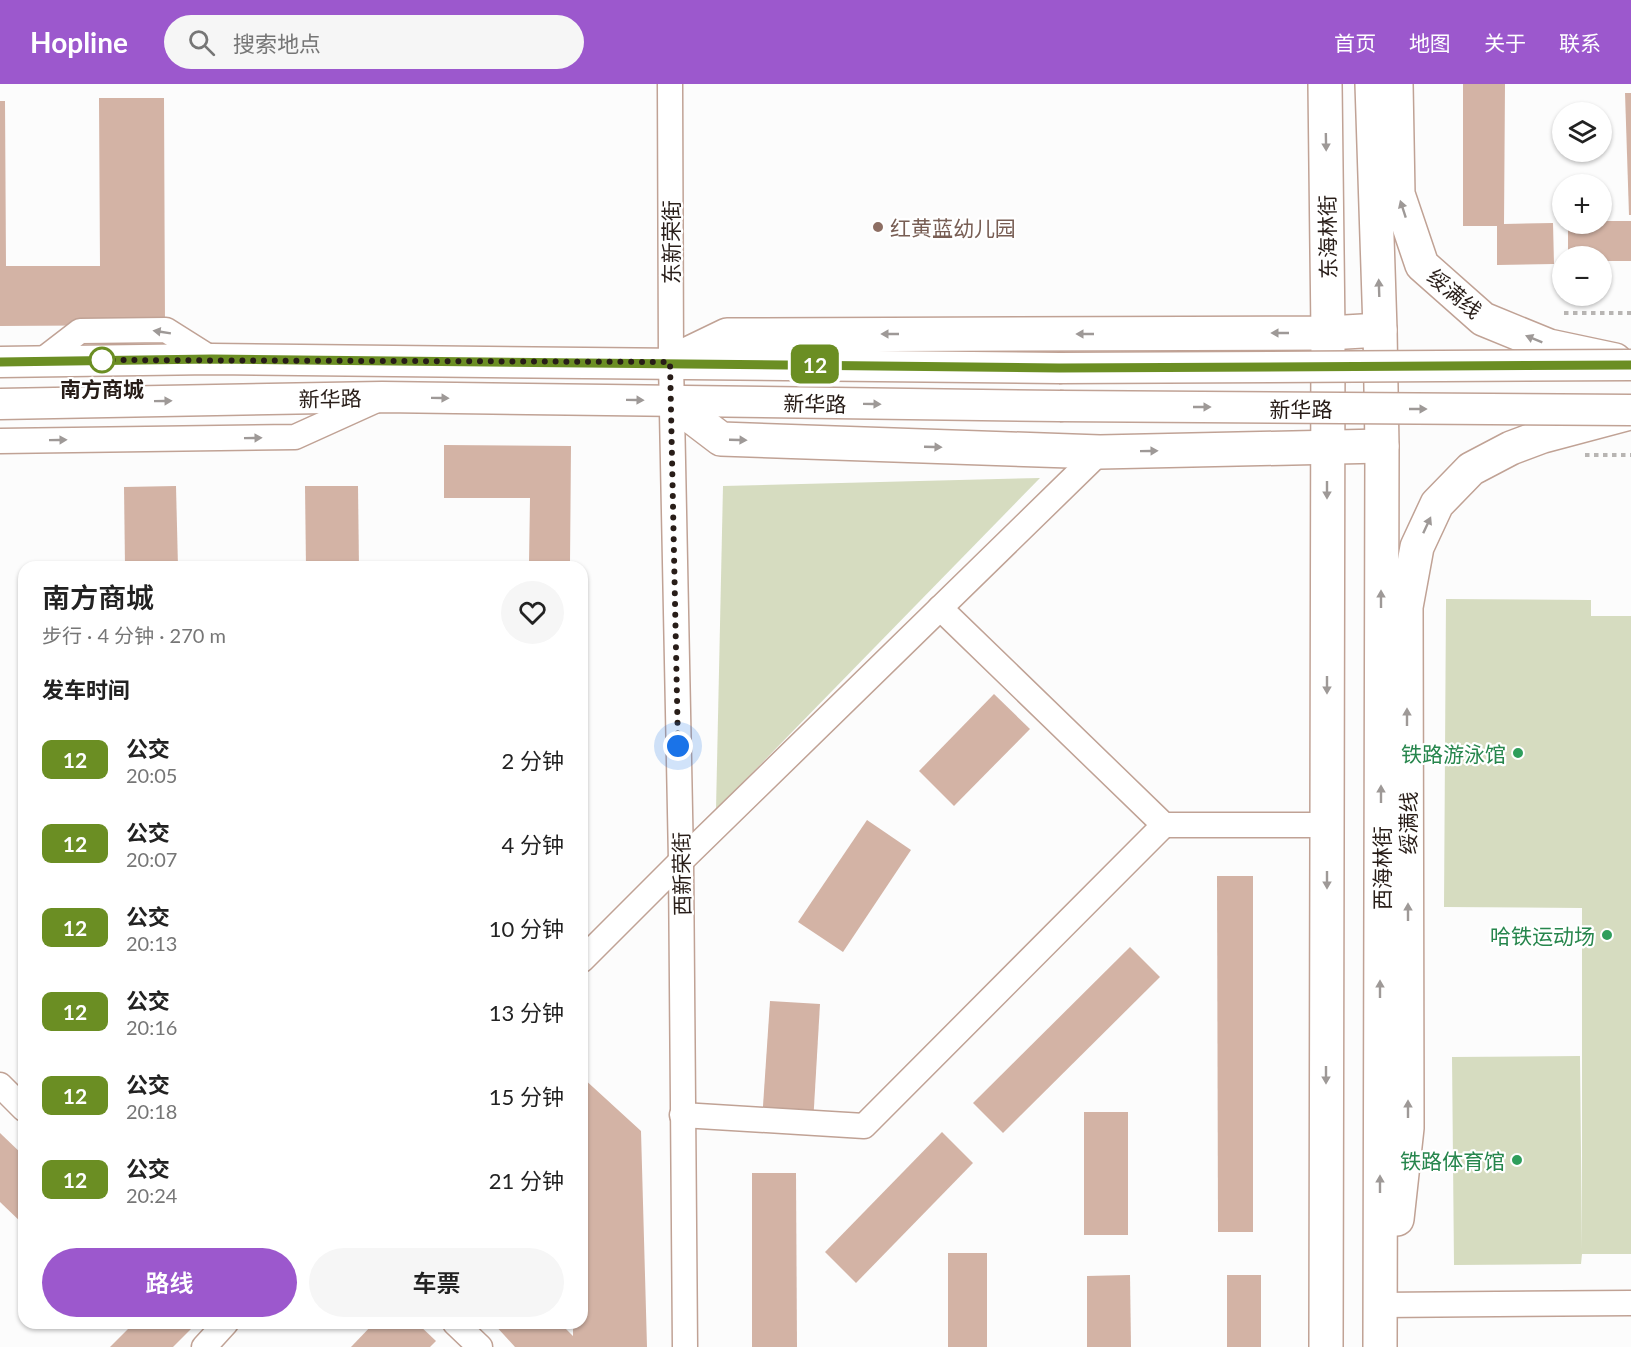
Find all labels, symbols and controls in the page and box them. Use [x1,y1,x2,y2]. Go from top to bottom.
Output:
search box [164,15,584,69]
text: Hopline [30,25,128,59]
icon: search [185,26,218,59]
text: 搜索地点 [233,30,321,57]
text: 首页 [1334,30,1376,55]
text: 地图 [1409,30,1451,55]
text: 关于 [1484,30,1526,55]
text: 联系 [1559,30,1601,55]
map controls [1552,102,1612,306]
button: layers [1552,102,1612,162]
one-way arrow [1321,133,1331,152]
button: + [1552,174,1612,234]
street label: 东海林街 [1314,195,1340,279]
street label: 东新荣街 [658,200,683,284]
one-way arrow [1398,200,1408,218]
place label: 红黄蓝幼儿园 [890,215,1016,240]
marker: 红黄蓝幼儿园 [871,220,885,234]
button: − [1552,246,1612,306]
street label: 绥满线 [1423,263,1487,323]
one-way arrow [1374,278,1384,297]
one-way arrow [152,327,171,336]
one-way arrow [1270,328,1289,338]
one-way arrow [1075,329,1094,339]
one-way arrow [880,330,899,339]
one-way arrow [1524,334,1542,344]
line badge: 12 [788,344,842,384]
marker: 南方商城 [89,347,115,373]
text: 12 [803,352,827,377]
place label: 南方商城 [60,376,144,401]
street label: 新华路 [298,385,362,411]
street label: 新华路 [783,390,847,416]
one-way arrow [431,393,450,403]
one-way arrow [626,395,645,405]
one-way arrow [154,396,173,406]
street label: 新华路 [1270,396,1333,421]
one-way arrow [863,399,882,409]
one-way arrow [1193,402,1212,412]
one-way arrow [1409,404,1428,414]
one-way arrow [244,433,263,443]
one-way arrow [49,435,68,445]
one-way arrow [728,435,747,444]
one-way arrow [923,442,942,451]
one-way arrow [1139,447,1158,456]
one-way arrow [1322,481,1332,500]
one-way arrow [1423,517,1432,534]
text: 南方商城 [42,580,154,614]
button: heart [501,581,564,644]
one-way arrow [1376,589,1386,608]
text: 步行 · 4 分钟 · 270 m [42,623,226,647]
text: 发车时间 [42,676,130,703]
one-way arrow [1322,676,1332,695]
one-way arrow [1402,708,1412,727]
your location [663,731,693,761]
text: 公交 [126,735,170,762]
place label: 铁路游泳馆 [1401,741,1506,766]
marker: 铁路游泳馆 [1511,746,1525,760]
text: 12 [63,747,87,772]
text: 2 分钟 [502,747,564,774]
text: 20:05 [126,763,177,787]
one-way arrow [1376,784,1386,803]
street label: 绥满线 [1395,792,1420,855]
text: 公交 [126,819,170,846]
street label: 西海林街 [1369,826,1394,910]
text: 12 [63,831,87,856]
text: 4 分钟 [502,831,564,858]
street label: 西新荣街 [668,832,694,916]
text: 20:07 [126,847,177,871]
one-way arrow [1322,871,1332,890]
text: 公交 [126,903,170,930]
one-way arrow [1403,903,1413,922]
text: 12 [63,915,87,940]
text: 10 分钟 [489,915,564,942]
place label: 哈铁运动场 [1490,923,1595,948]
marker: 哈铁运动场 [1600,928,1614,942]
text: 20:13 [126,931,177,955]
one-way arrow [1375,979,1385,998]
text: 公交 [126,987,170,1014]
text: 12 [63,999,87,1024]
text: 13 分钟 [489,999,564,1026]
text: 20:16 [126,1015,177,1039]
one-way arrow [1321,1066,1331,1085]
text: 公交 [126,1071,170,1098]
text: 12 [63,1083,87,1108]
text: 15 分钟 [489,1083,564,1110]
text: 20:18 [126,1099,177,1123]
one-way arrow [1403,1100,1413,1119]
place label: 铁路体育馆 [1400,1148,1505,1173]
marker: 铁路体育馆 [1510,1153,1524,1167]
text: 公交 [126,1155,170,1182]
text: 12 [63,1167,87,1192]
text: 21 分钟 [489,1167,564,1194]
one-way arrow [1375,1174,1385,1193]
text: 20:24 [126,1183,177,1207]
button: 路线 [42,1248,297,1317]
button: 车票 [309,1248,564,1317]

